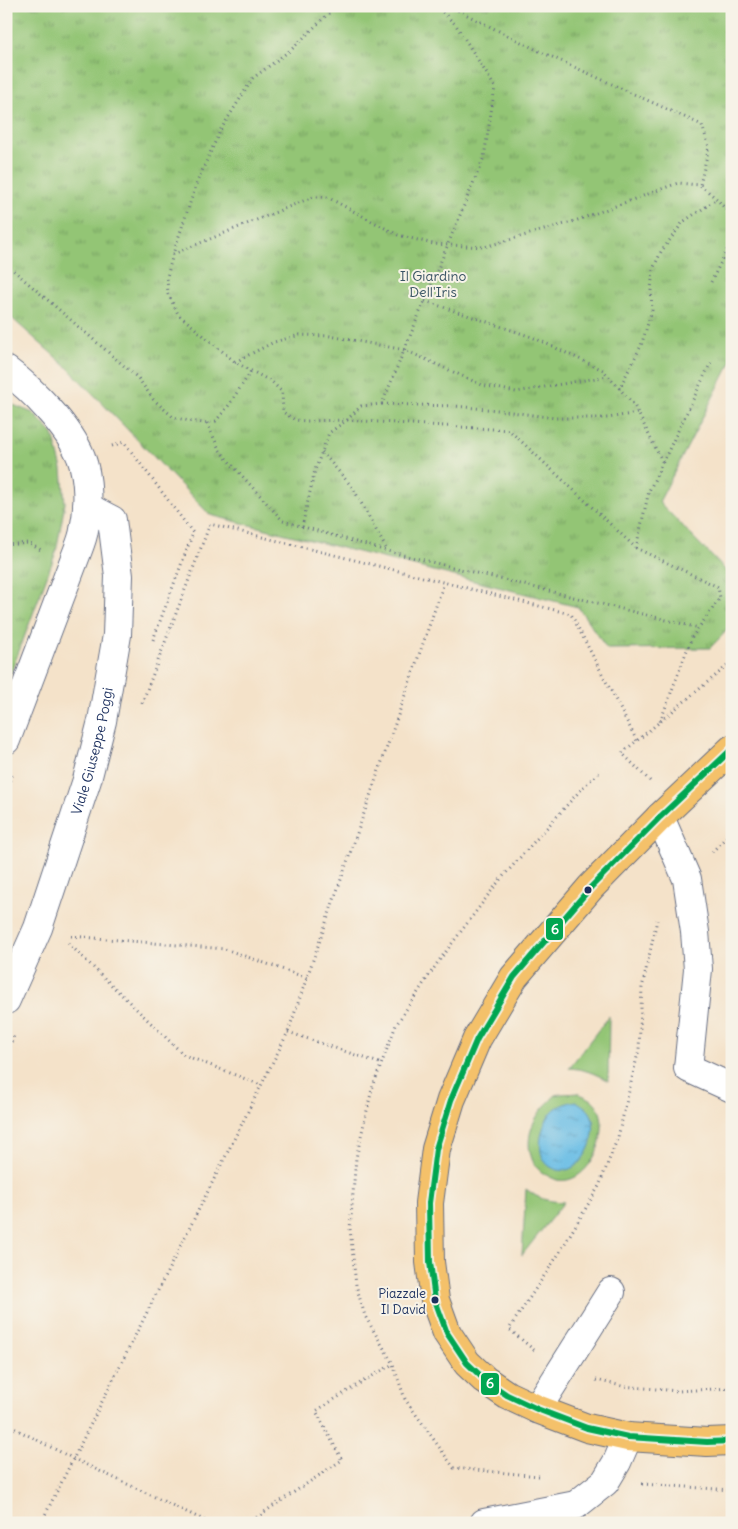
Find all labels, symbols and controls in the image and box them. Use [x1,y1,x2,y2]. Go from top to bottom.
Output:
park label: Il Giardino Dell'Iris [400,267,466,301]
street label: Viale Giuseppe Poggi [67,686,117,817]
unlabelled marker [583,885,593,895]
line badge: 6 [545,917,564,941]
text: 6 [551,920,559,938]
place label: Piazzale Il David [378,1285,426,1318]
marker: Piazzale Il David [430,1295,440,1305]
line badge: 6 [480,1372,500,1396]
text: 6 [486,1374,494,1392]

